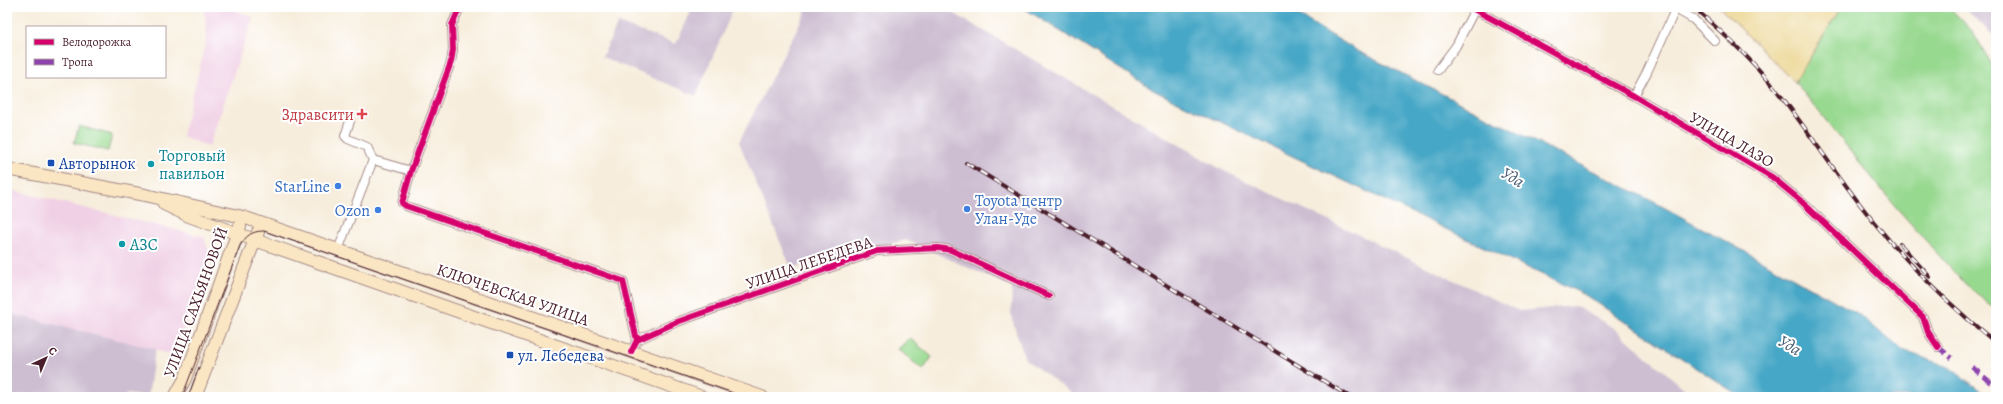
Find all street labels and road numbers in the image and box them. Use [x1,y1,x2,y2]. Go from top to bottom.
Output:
street label: УЛИЦА ЛАЗО [1685,107,1778,173]
street label: УЛИЦА САХЬЯНОВОЙ [158,224,233,381]
street label: УЛИЦА ЛЕБЕДЕВА [743,231,876,295]
street label: КЛЮЧЕВСКАЯ УЛИЦА [434,259,592,332]

